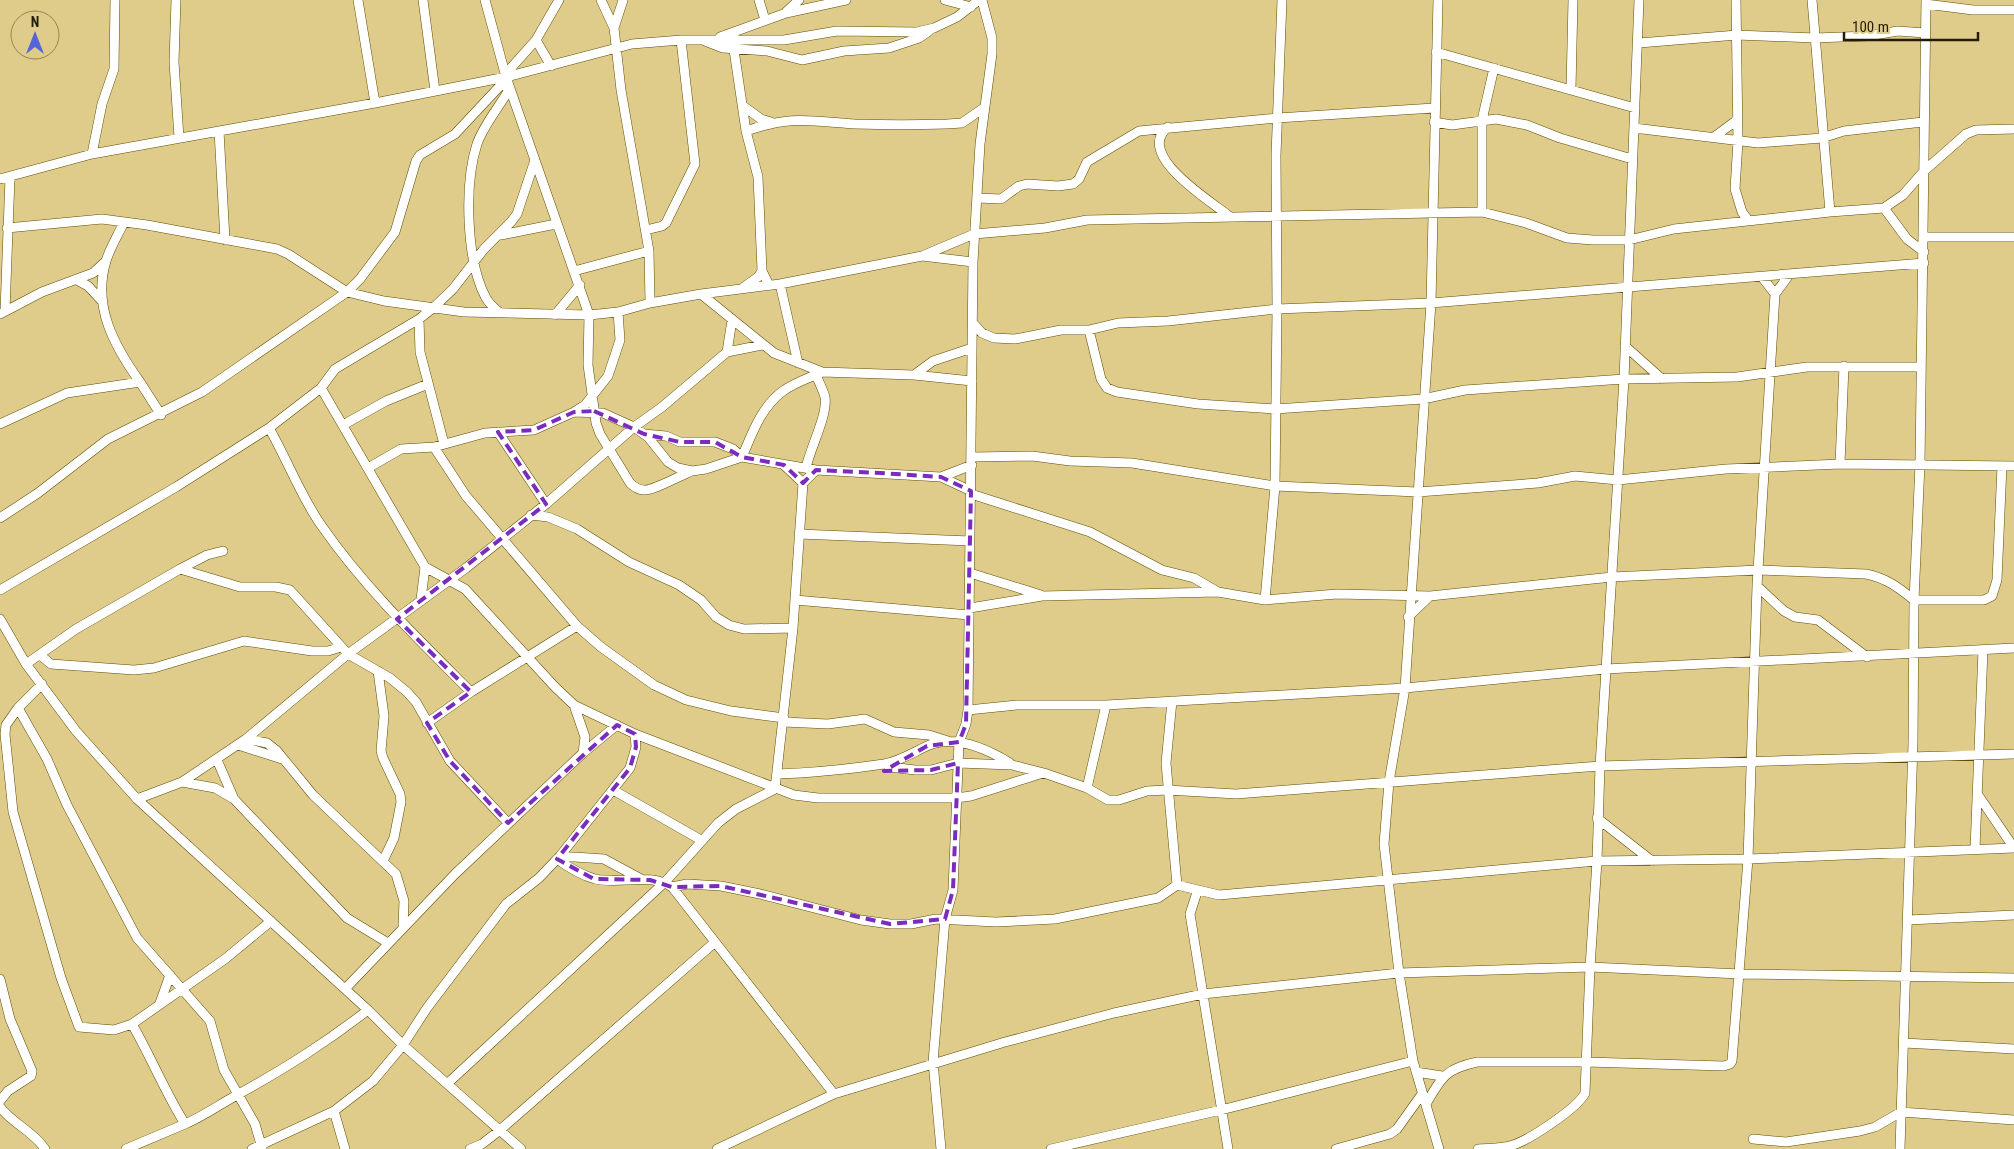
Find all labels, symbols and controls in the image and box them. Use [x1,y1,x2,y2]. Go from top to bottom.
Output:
north arrow [10,10,60,60]
scale bar [1844,10,1978,42]
text: N [31,14,39,30]
text: 100 m [1852,18,1889,36]

